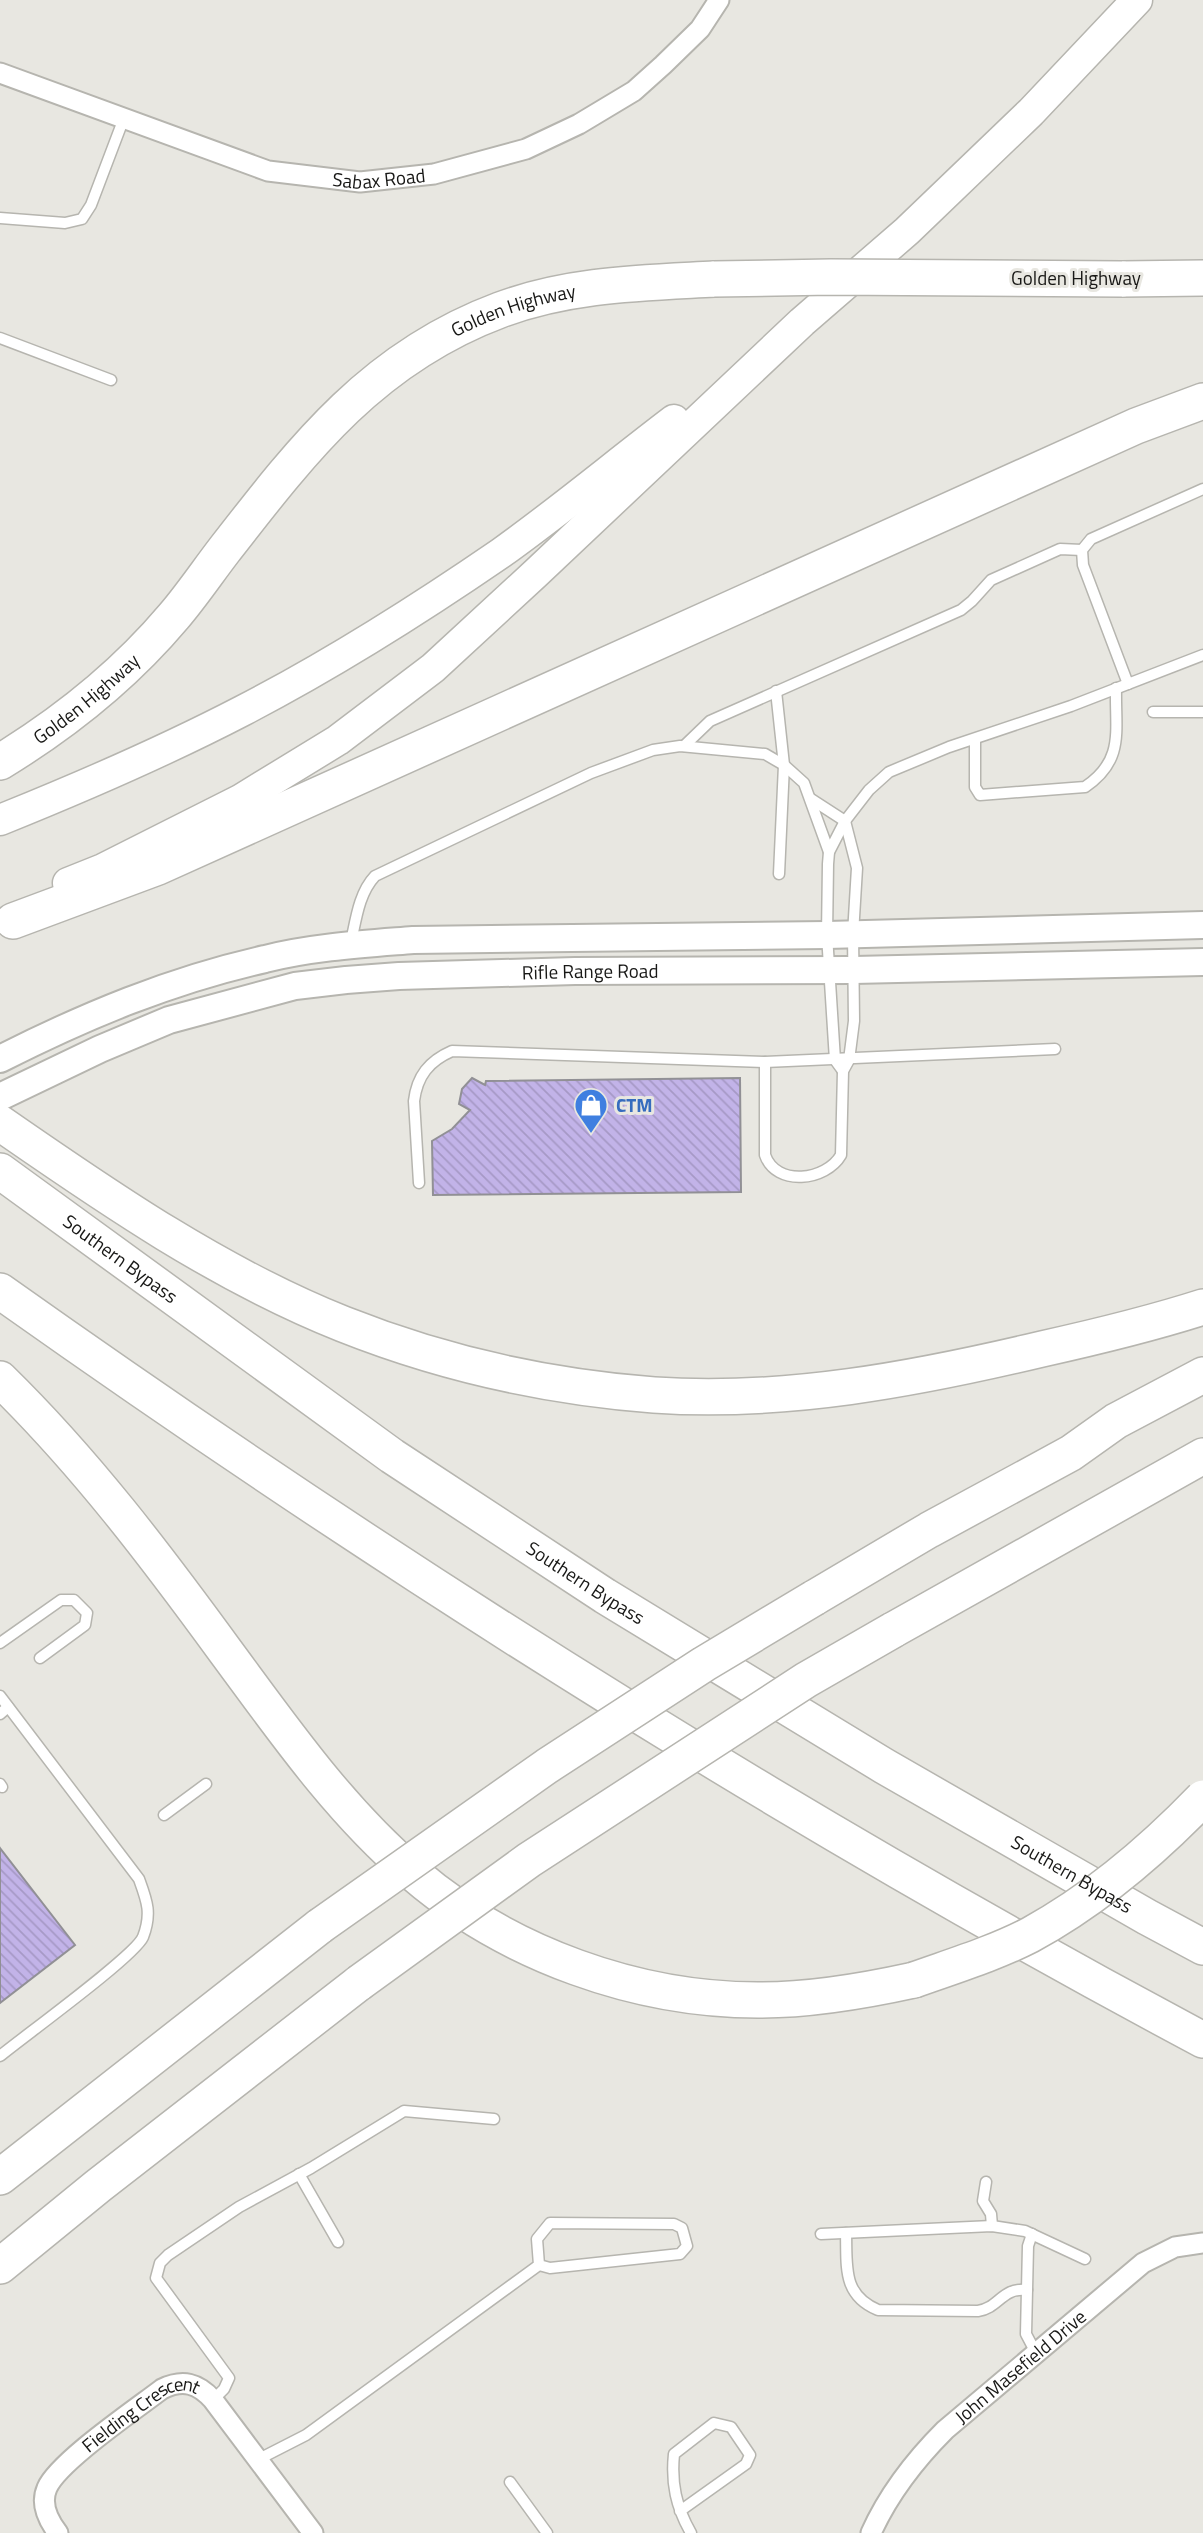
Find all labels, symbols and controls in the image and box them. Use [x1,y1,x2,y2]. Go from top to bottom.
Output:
street label: Sabax Road [331,160,427,196]
street label: Golden Highway [1011,263,1141,292]
street label: Golden Highway [446,276,578,344]
street label: Golden Highway [27,646,146,751]
street label: Rifle Range Road [521,956,658,987]
shop icon: CTM [572,1086,610,1135]
place label: CTM [616,1090,653,1119]
street label: Southern Bypass [57,1207,184,1310]
street label: Southern Bypass [521,1533,651,1631]
street label: Southern Bypass [1006,1827,1139,1920]
street label: John Masefield Drive [948,2302,1092,2430]
street label: Fielding Crescent [75,2368,206,2459]

